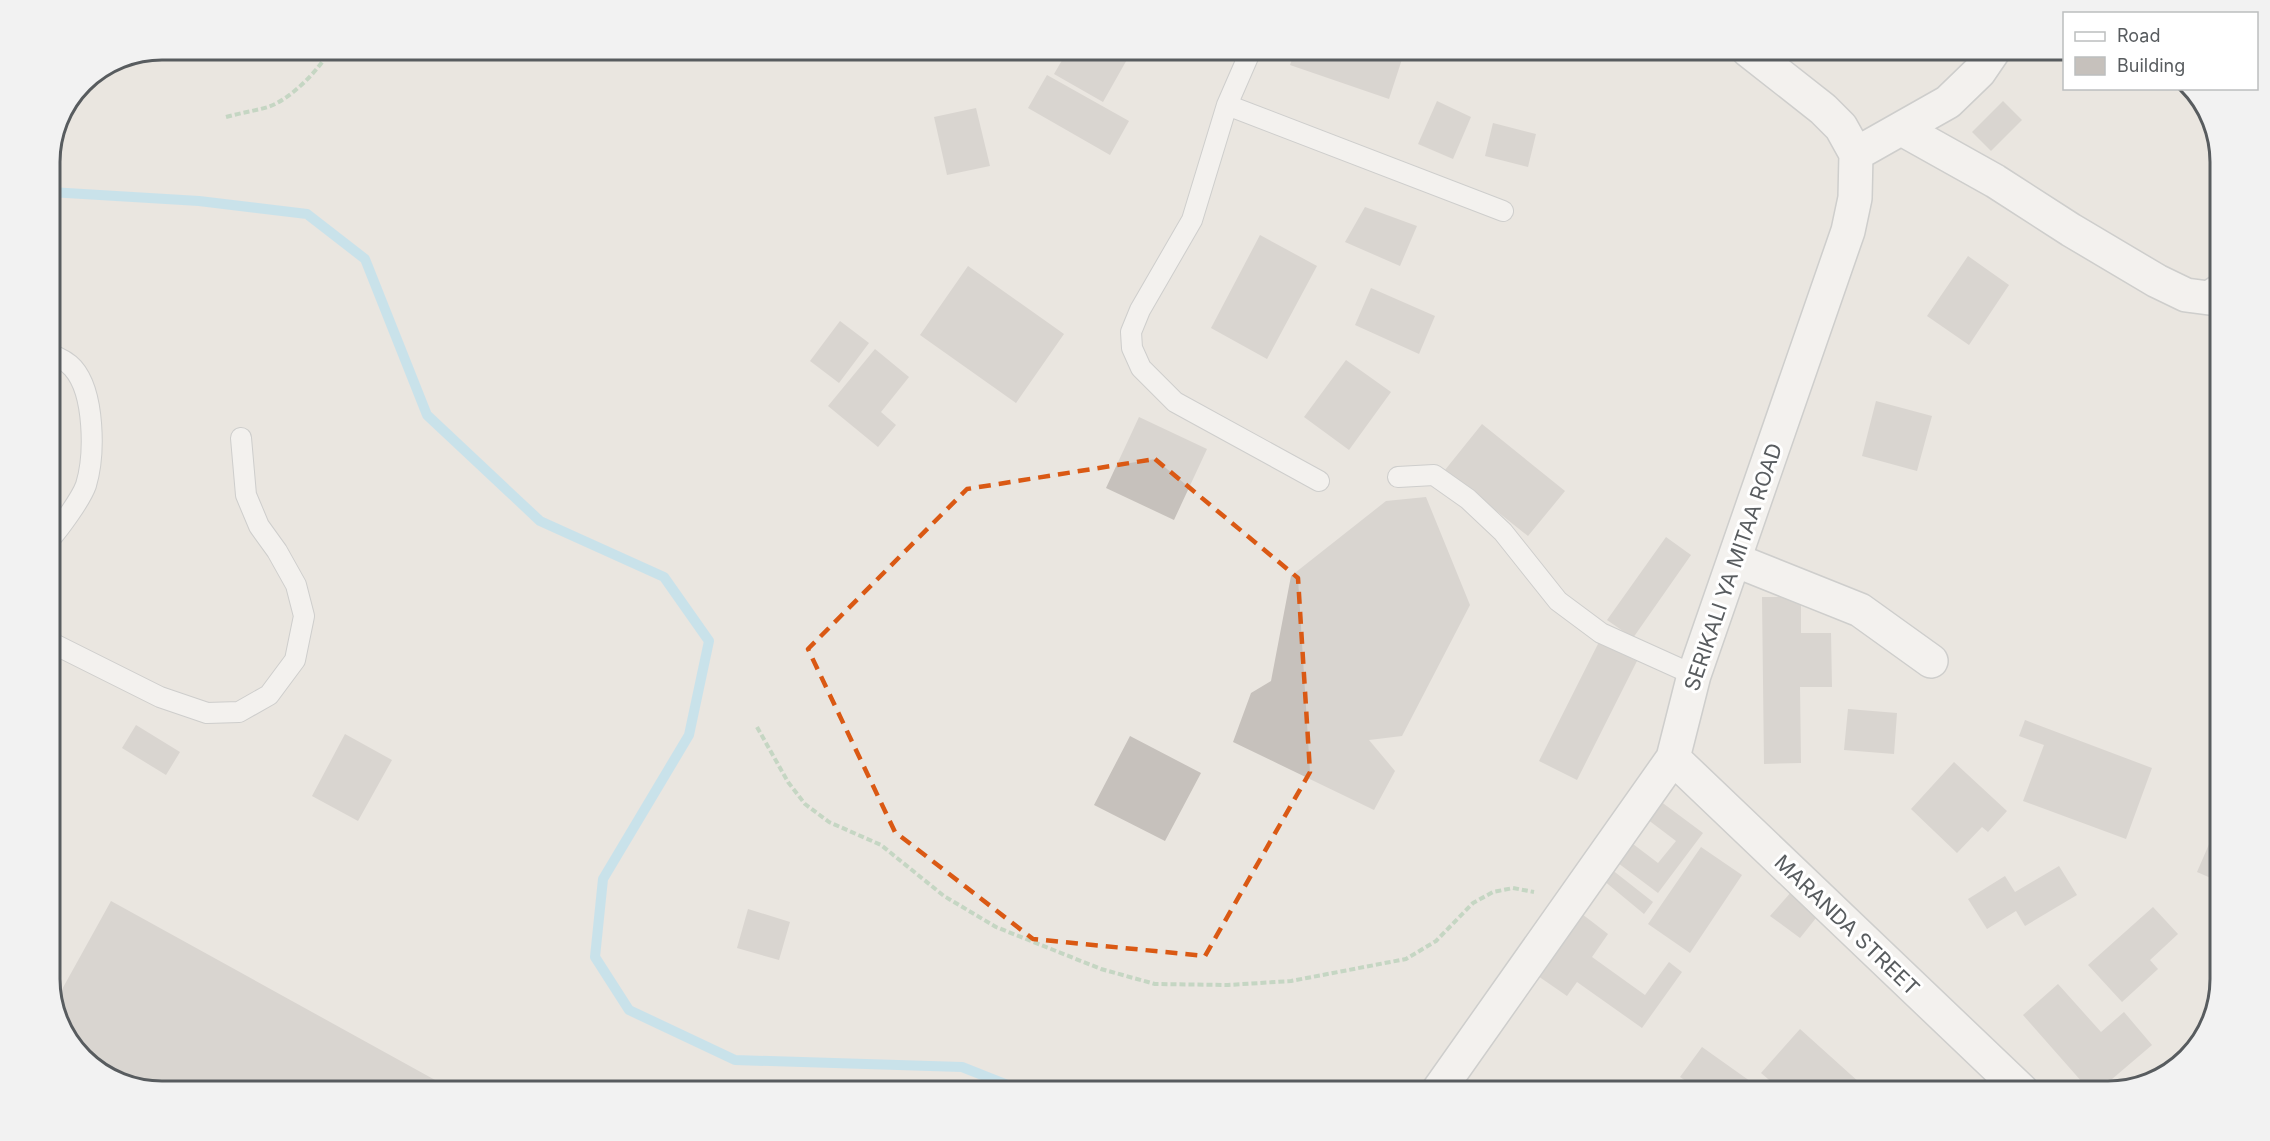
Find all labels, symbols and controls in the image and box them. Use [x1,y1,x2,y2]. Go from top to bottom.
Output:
legend [2063,12,2258,90]
text: Road [2117,25,2160,46]
text: Building [2117,55,2185,76]
street label: SERIKALI YA MITAA ROAD [1679,440,1787,694]
street label: MARANDA STREET [1769,850,1925,1000]

